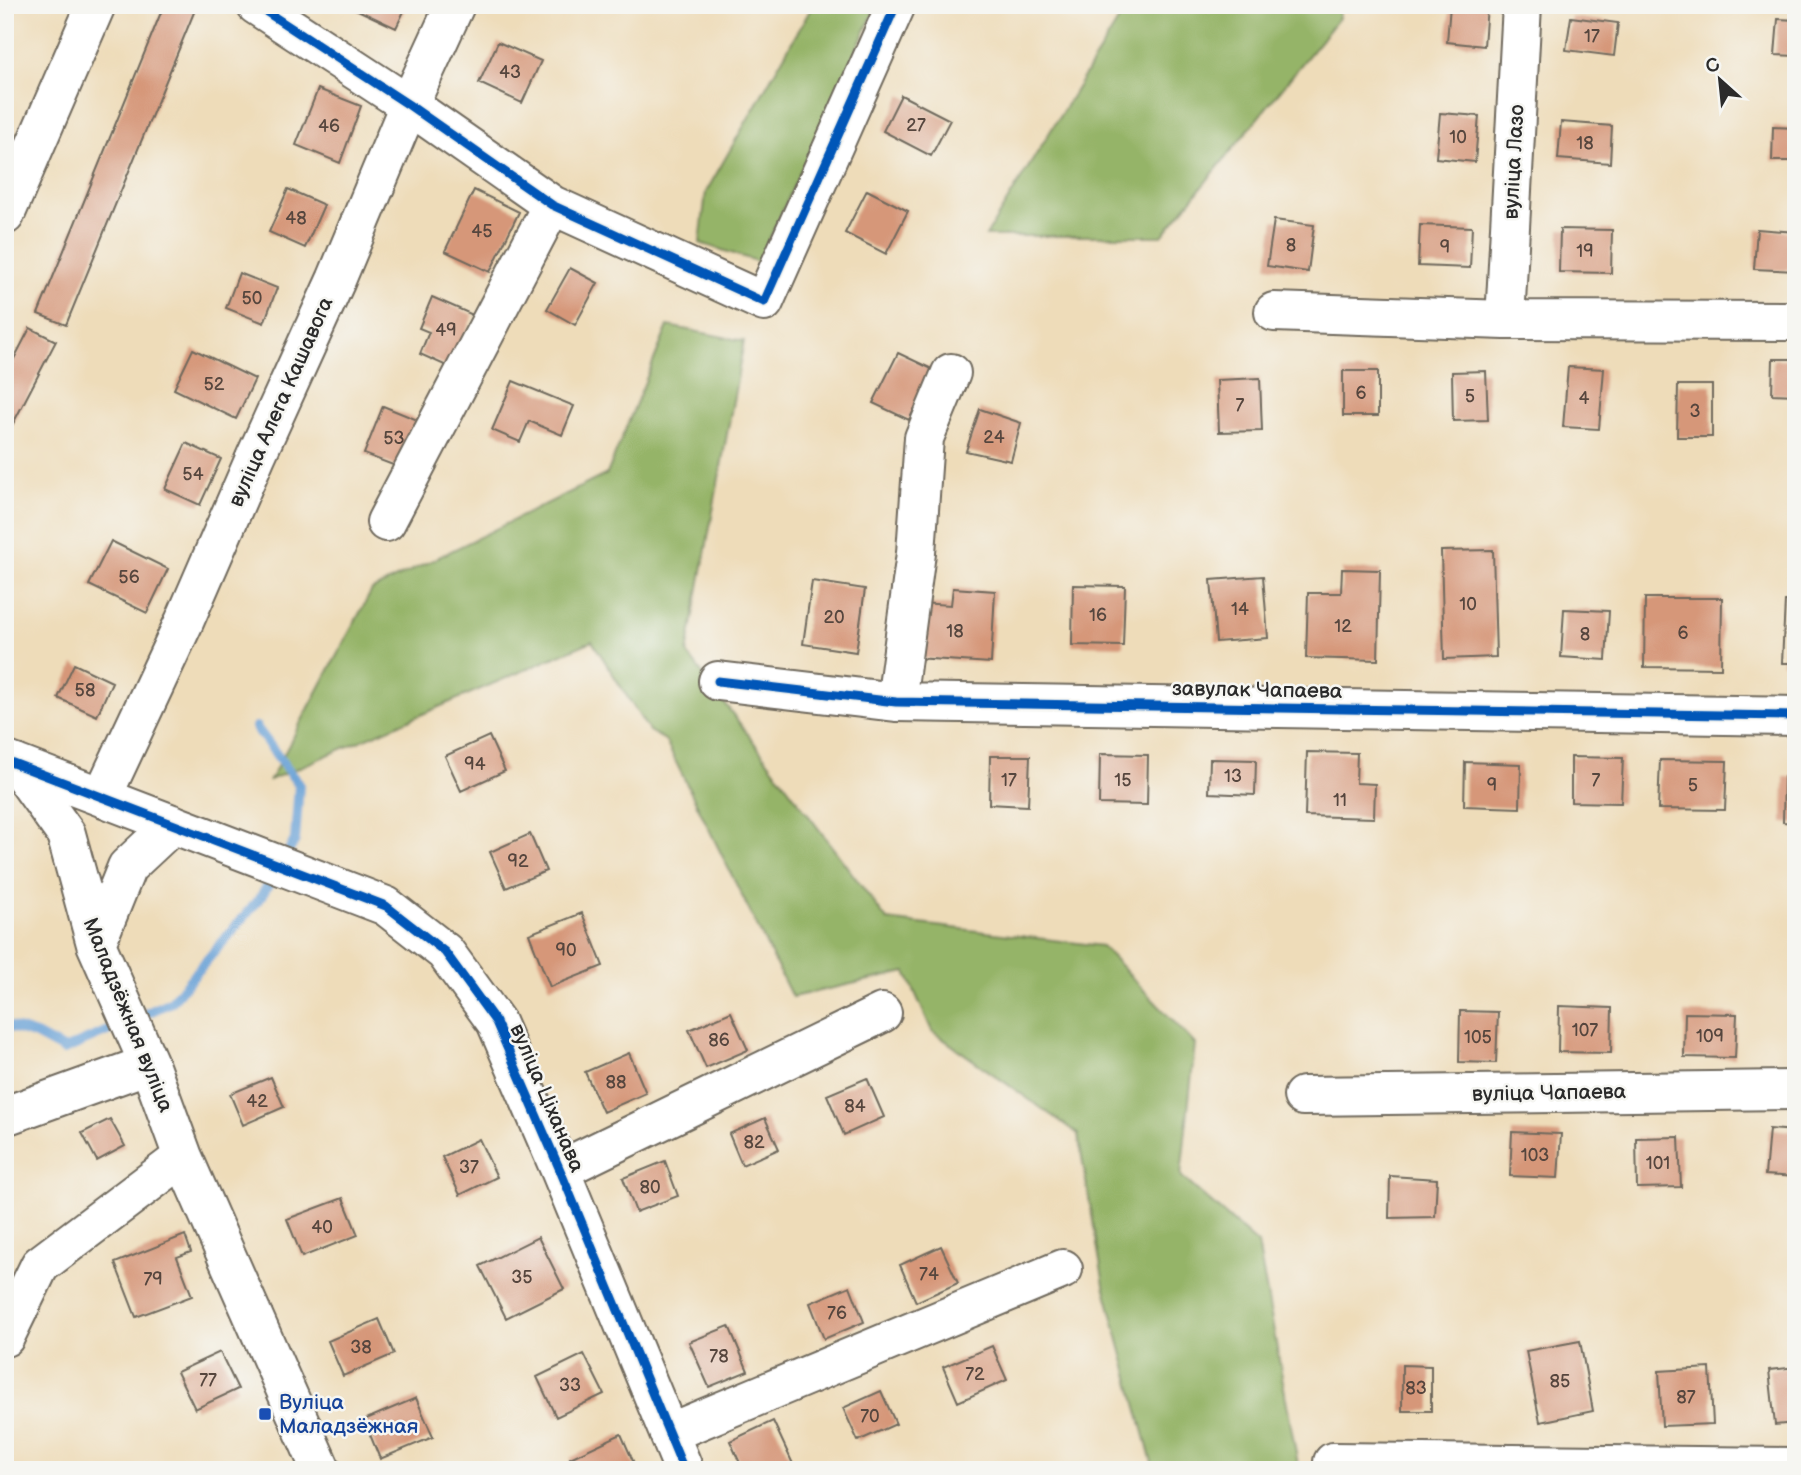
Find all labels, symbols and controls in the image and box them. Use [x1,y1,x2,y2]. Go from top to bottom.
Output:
house number: 17 [1584,26,1600,47]
north arrow [1686,46,1756,116]
text: С [1702,53,1724,79]
house number: 43 [499,62,521,83]
street label: вуліца Лазо [1499,104,1529,220]
house number: 27 [906,115,926,136]
house number: 46 [318,116,340,137]
house number: 10 [1449,127,1467,148]
house number: 18 [1576,133,1594,154]
house number: 48 [285,208,307,229]
house number: 45 [471,221,493,242]
house number: 8 [1286,235,1296,256]
house number: 9 [1440,237,1450,258]
house number: 19 [1576,241,1594,262]
house number: 50 [242,288,262,309]
street label: вуліца Алега Кашавога [223,293,339,511]
house number: 49 [435,320,457,341]
house number: 52 [204,374,225,395]
house number: 6 [1356,383,1367,404]
house number: 5 [1465,386,1475,407]
house number: 4 [1579,388,1590,409]
house number: 7 [1236,395,1245,416]
house number: 3 [1689,401,1701,422]
house number: 24 [983,427,1005,448]
house number: 53 [383,428,405,449]
house number: 54 [182,464,204,485]
house number: 56 [118,567,140,588]
house number: 10 [1459,594,1477,615]
house number: 14 [1231,599,1249,620]
house number: 16 [1089,605,1107,626]
house number: 20 [823,607,845,628]
house number: 12 [1334,616,1352,637]
house number: 18 [946,621,964,642]
house number: 6 [1678,623,1689,644]
house number: 8 [1580,624,1590,645]
street label: завулак Чапаева [1172,676,1343,704]
house number: 58 [75,680,95,701]
house number: 94 [464,754,486,775]
house number: 13 [1224,766,1242,787]
house number: 17 [1001,770,1017,791]
house number: 15 [1114,770,1132,791]
house number: 7 [1592,770,1601,791]
house number: 9 [1487,775,1497,796]
house number: 5 [1688,775,1698,796]
house number: 11 [1333,790,1347,811]
house number: 92 [507,851,529,872]
street label: Маладзёжная вуліца [78,914,179,1116]
house number: 90 [556,940,577,961]
street label: вуліца Ціханава [504,1020,590,1177]
house number: 107 [1572,1020,1598,1041]
house number: 109 [1696,1026,1724,1047]
house number: 105 [1464,1027,1492,1048]
house number: 86 [708,1030,730,1051]
house number: 88 [606,1072,627,1093]
street label: вуліца Чапаева [1472,1079,1627,1107]
house number: 42 [246,1091,268,1112]
house number: 84 [844,1096,866,1117]
house number: 82 [743,1132,765,1153]
house number: 103 [1521,1145,1549,1166]
house number: 101 [1646,1153,1670,1174]
house number: 37 [459,1157,479,1178]
house number: 80 [639,1177,661,1198]
house number: 40 [311,1217,333,1238]
house number: 74 [919,1264,939,1285]
house number: 35 [511,1267,533,1288]
house number: 79 [143,1269,163,1290]
house number: 76 [827,1303,847,1324]
house number: 38 [350,1337,372,1358]
house number: 78 [709,1346,729,1367]
house number: 72 [965,1364,985,1385]
house number: 77 [199,1370,217,1391]
house number: 85 [1550,1371,1570,1392]
house number: 33 [559,1375,581,1396]
house number: 83 [1405,1378,1427,1399]
house number: 87 [1676,1387,1696,1408]
place label: Вуліца Маладзёжная [279,1390,418,1439]
marker: Вуліца Маладзёжная [257,1406,273,1422]
house number: 70 [860,1406,880,1427]

